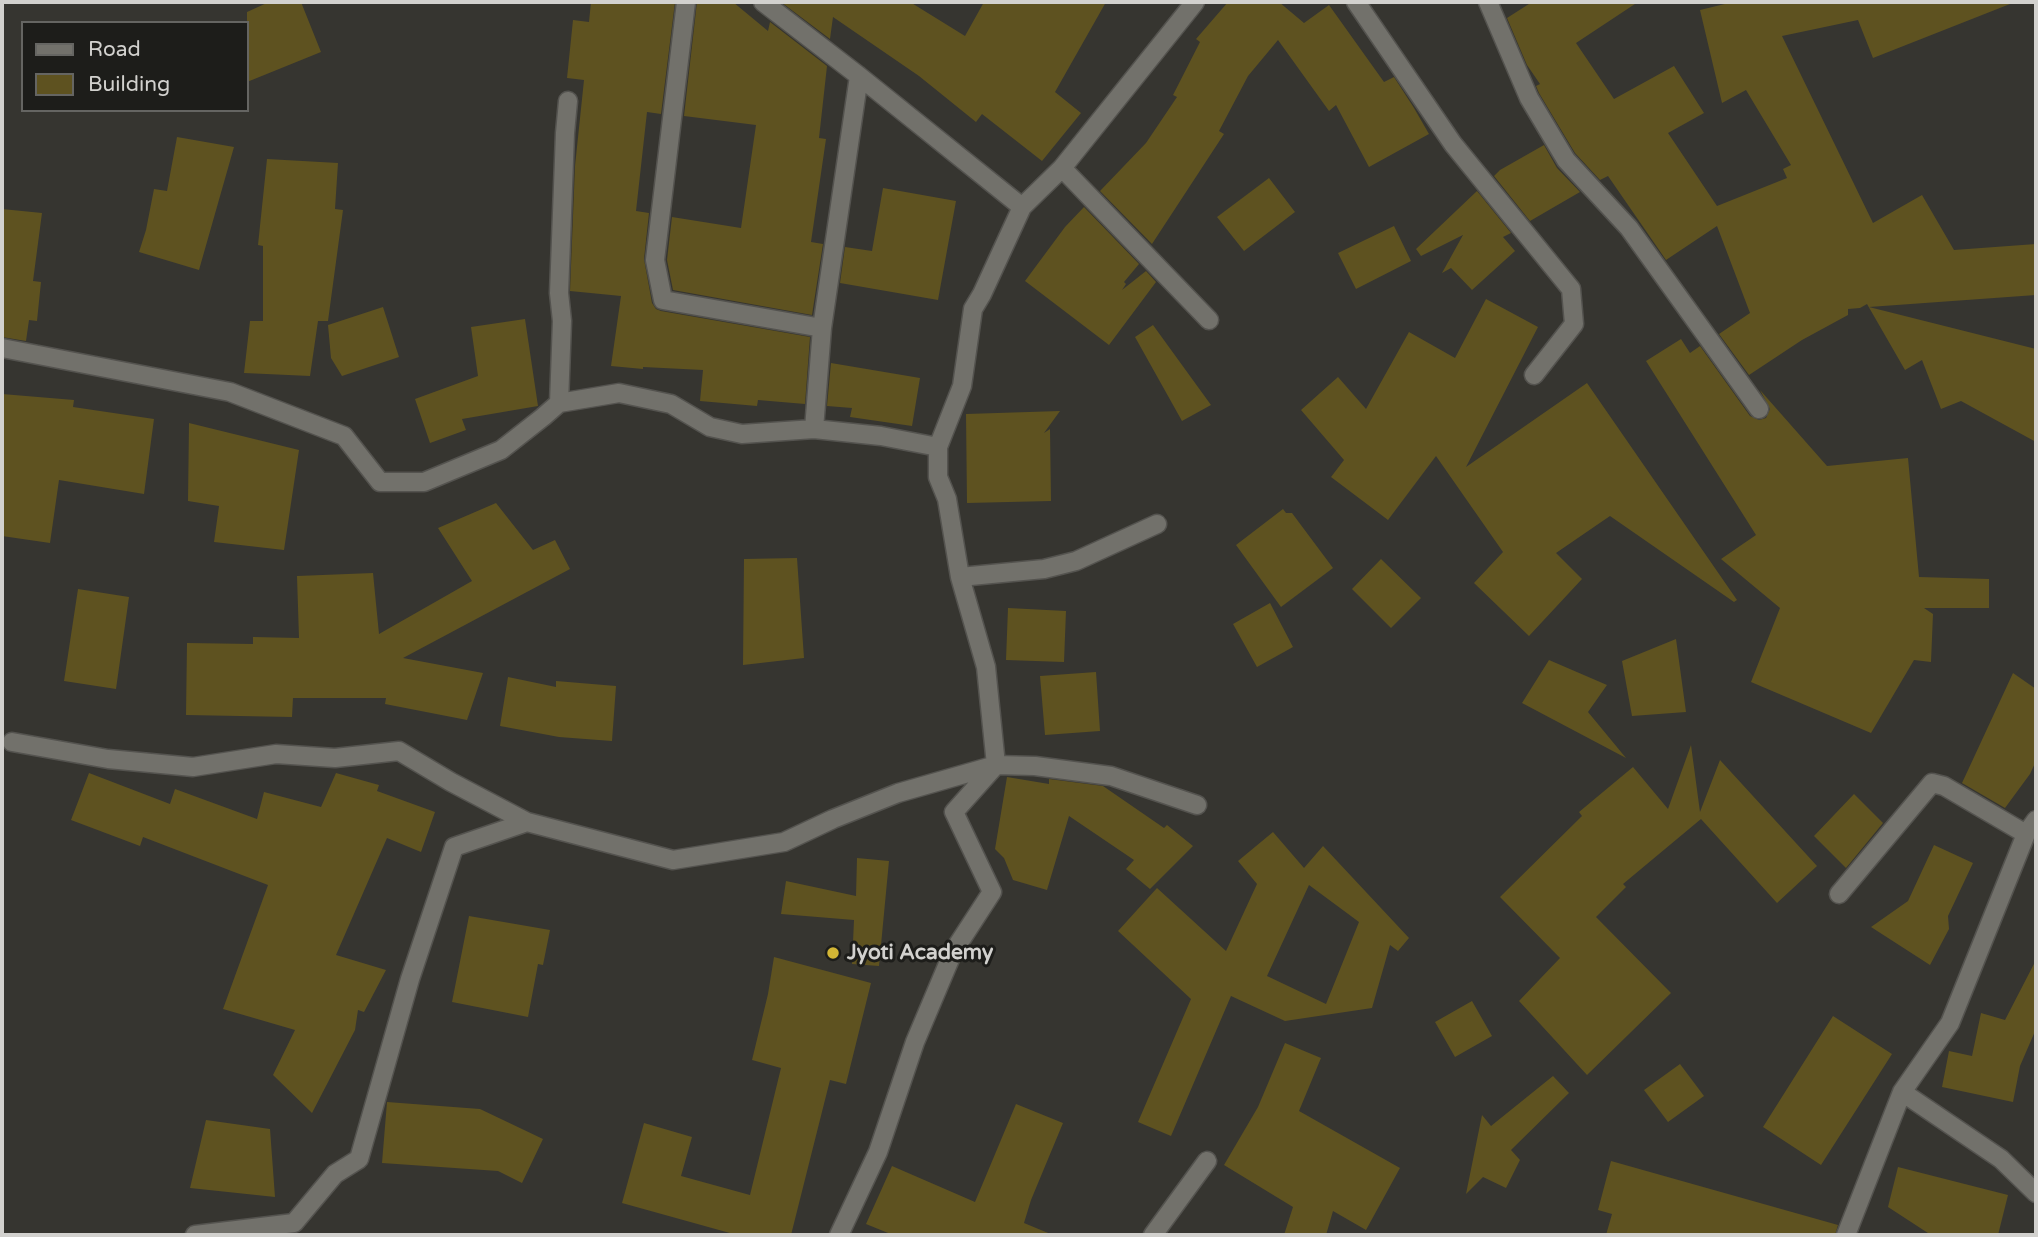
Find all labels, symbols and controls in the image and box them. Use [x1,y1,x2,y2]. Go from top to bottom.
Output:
legend [21,21,248,112]
text: Road [88,37,141,62]
text: Building [88,72,170,97]
place label: Jyoti Academy [847,940,993,966]
marker: Jyoti Academy [825,945,841,961]

